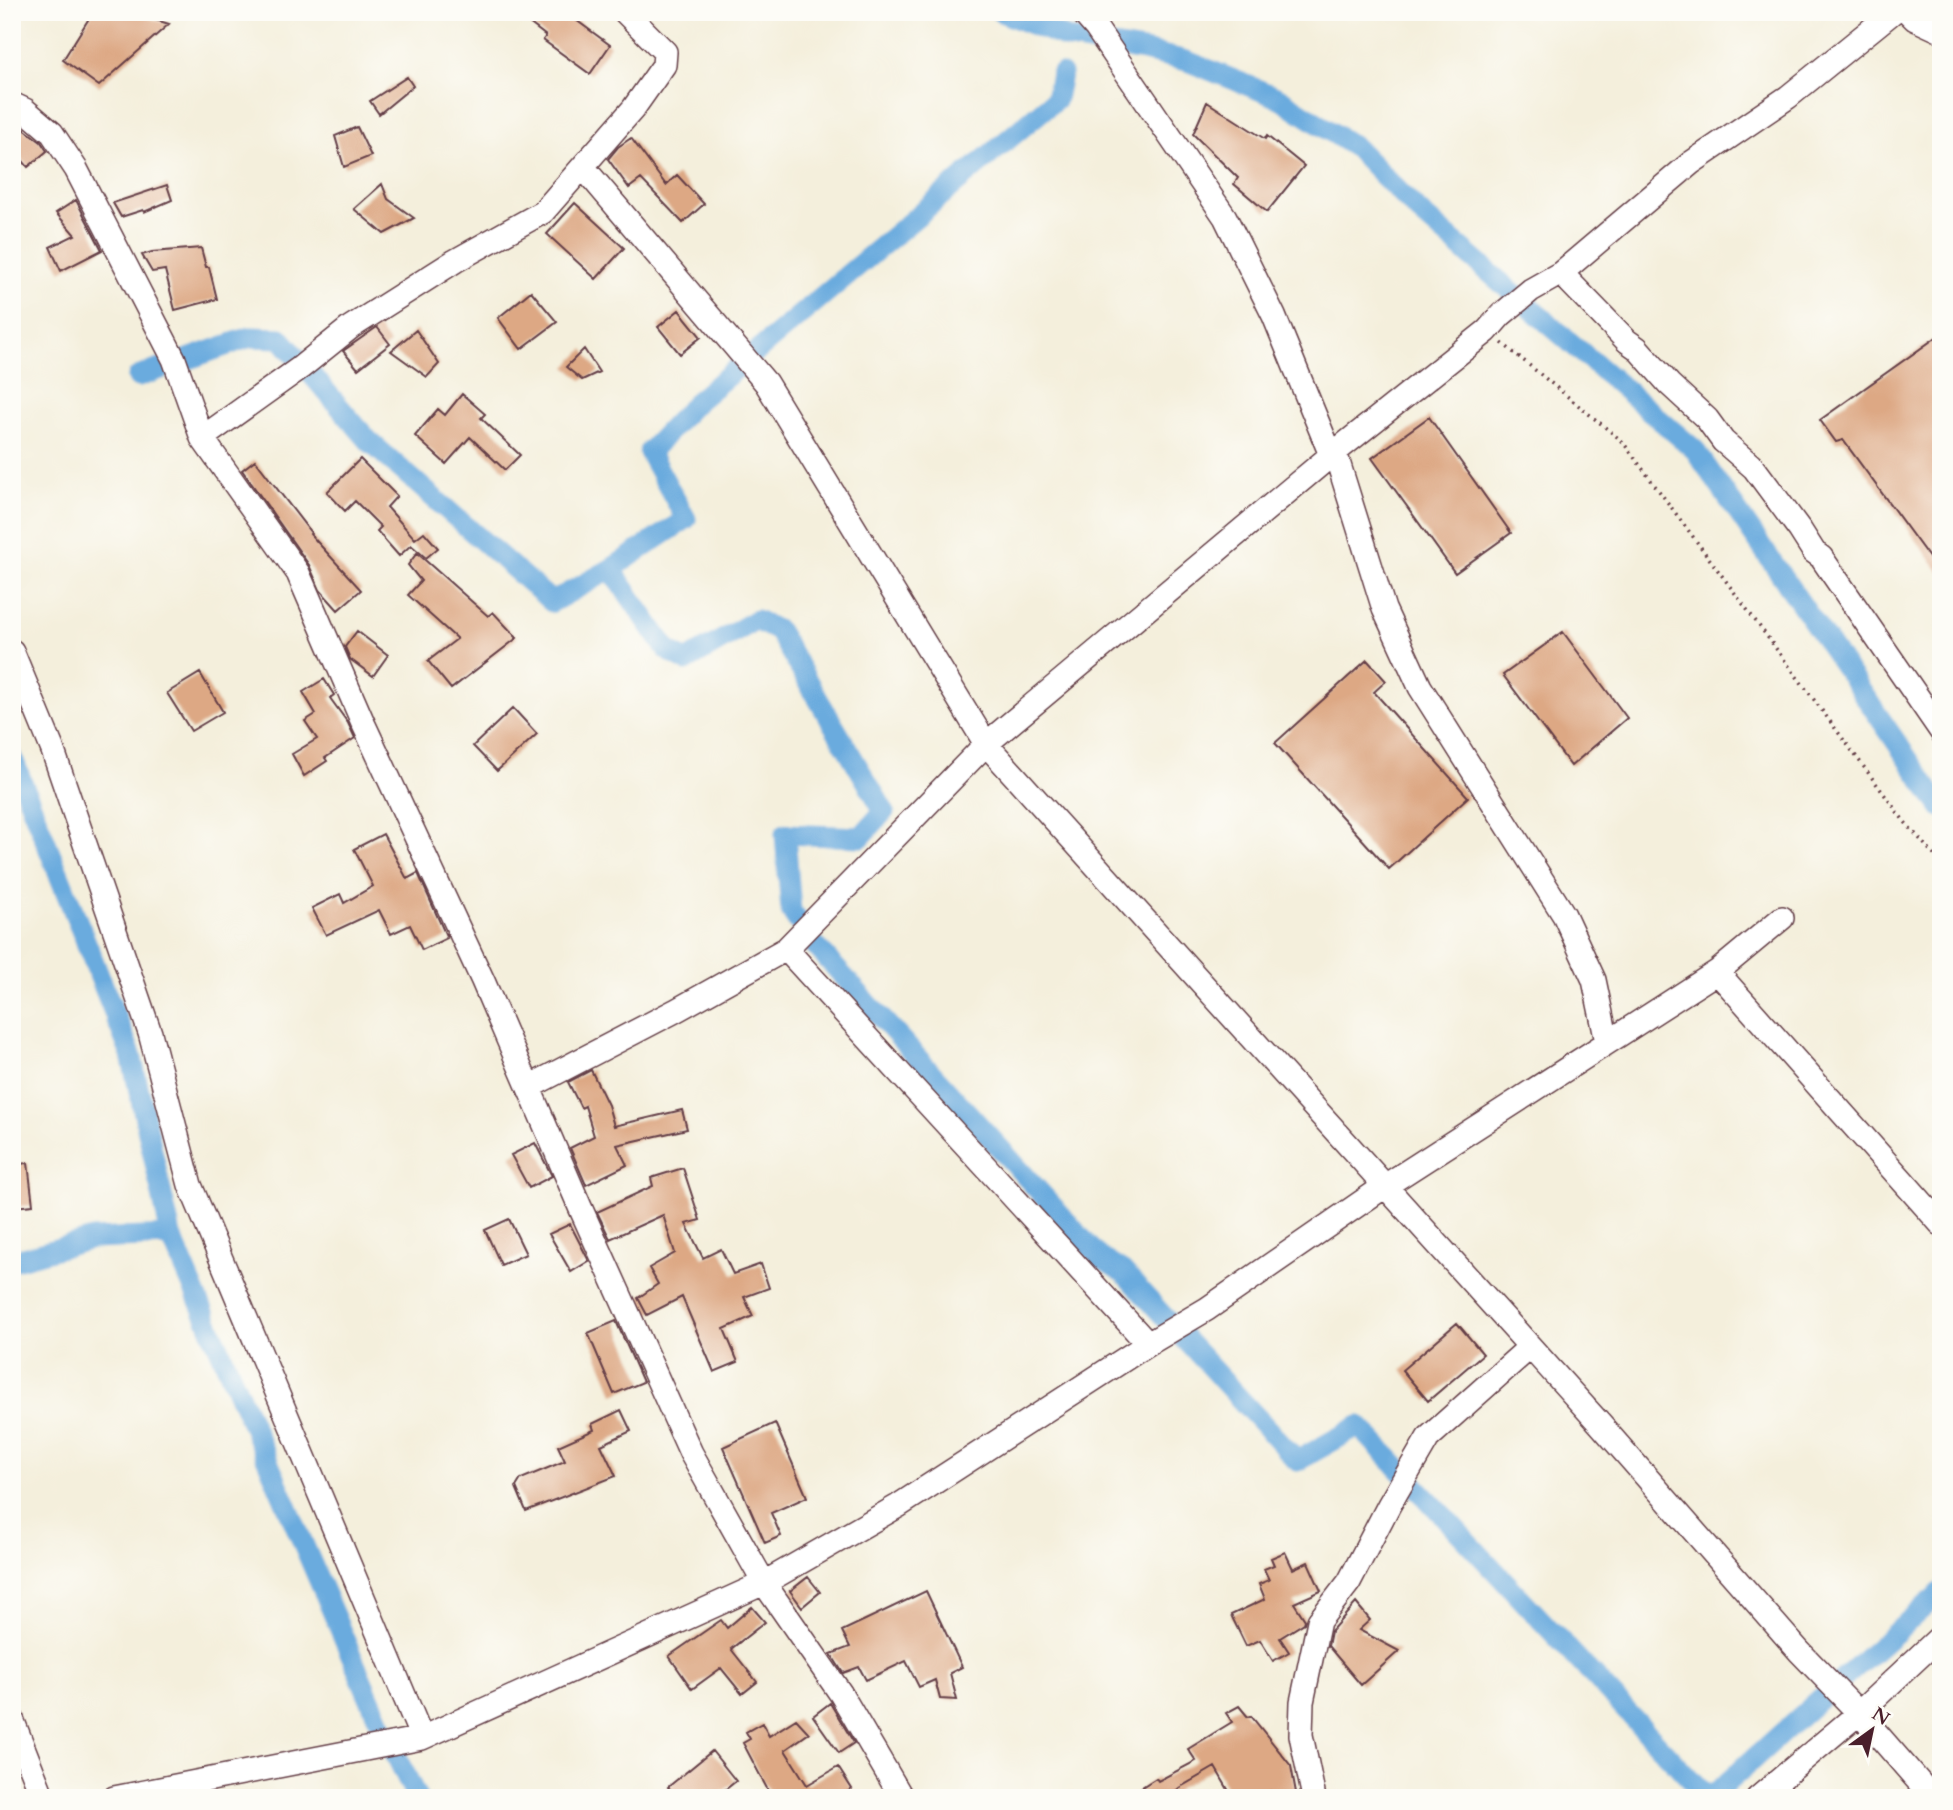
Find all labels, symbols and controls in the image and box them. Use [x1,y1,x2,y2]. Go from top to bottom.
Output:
north arrow [1838,1694,1908,1764]
text: N [1867,1701,1895,1732]

